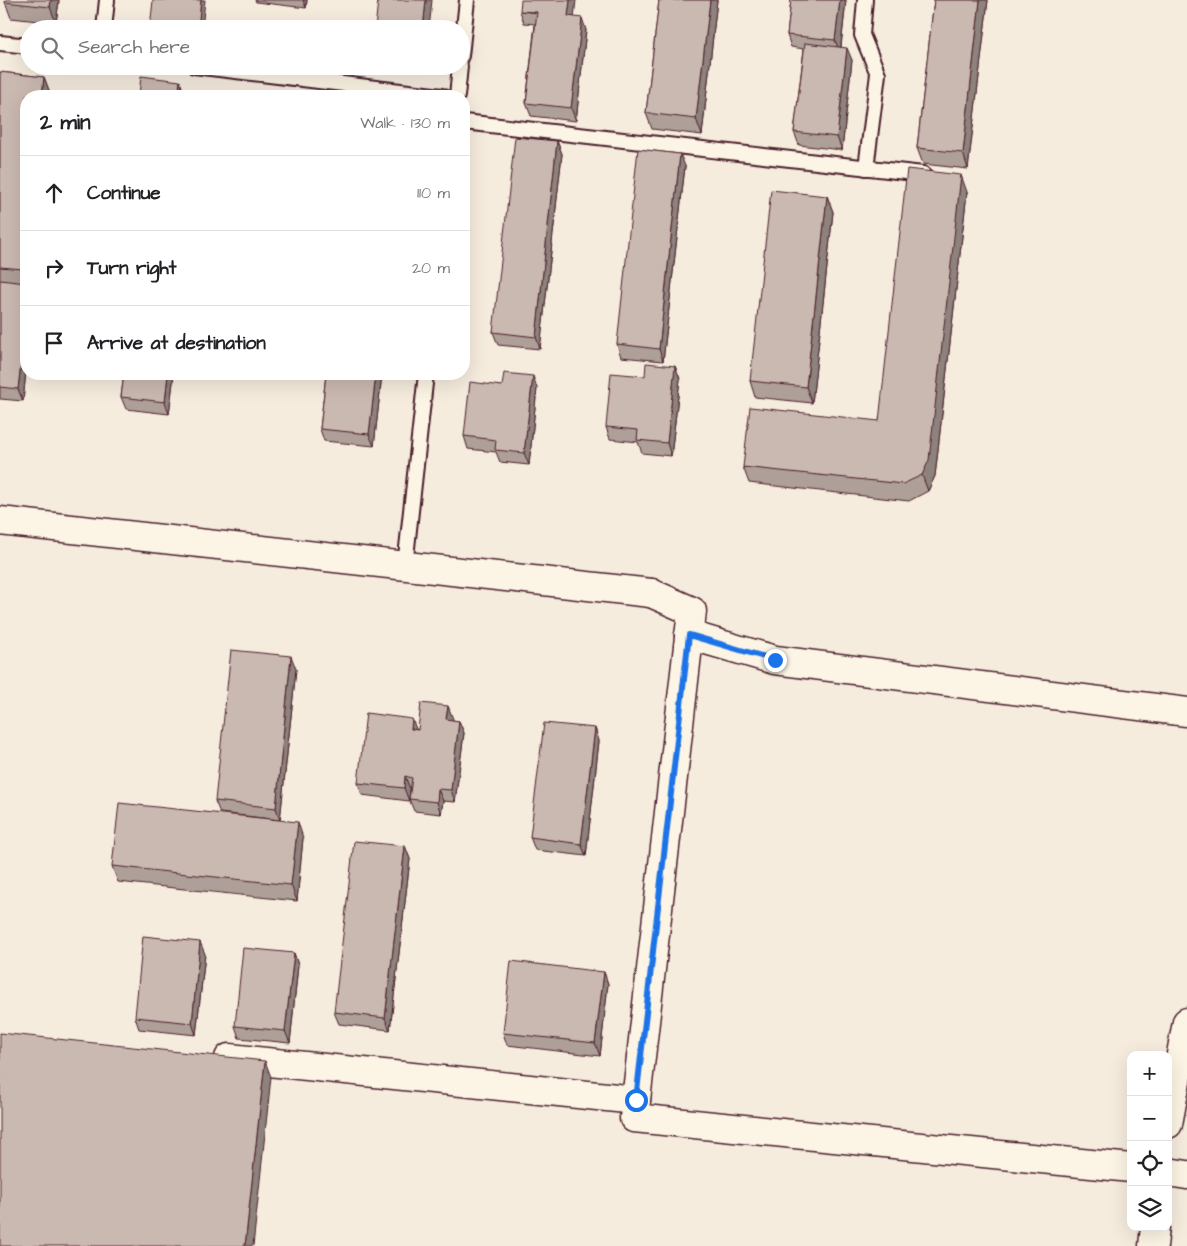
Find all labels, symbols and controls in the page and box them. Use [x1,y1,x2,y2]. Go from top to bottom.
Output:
search box [20,20,470,75]
icon: search [38,34,66,62]
text: Search here [78,34,190,61]
text: 2 min [40,108,90,137]
text: Walk · 130 m [360,112,450,134]
icon: ahead [40,179,68,207]
text: Continue [87,180,161,207]
text: 110 m [417,182,450,204]
icon: right [40,254,68,282]
text: Turn right [87,255,176,282]
text: 20 m [412,257,450,279]
icon: arrive [40,329,68,357]
text: Arrive at destination [87,330,266,357]
route end [764,649,787,672]
map controls [1127,1051,1172,1231]
button: + [1127,1051,1172,1096]
route start [625,1089,648,1112]
button: − [1127,1096,1172,1141]
button: locate [1127,1141,1172,1186]
button: layers [1127,1186,1172,1231]

